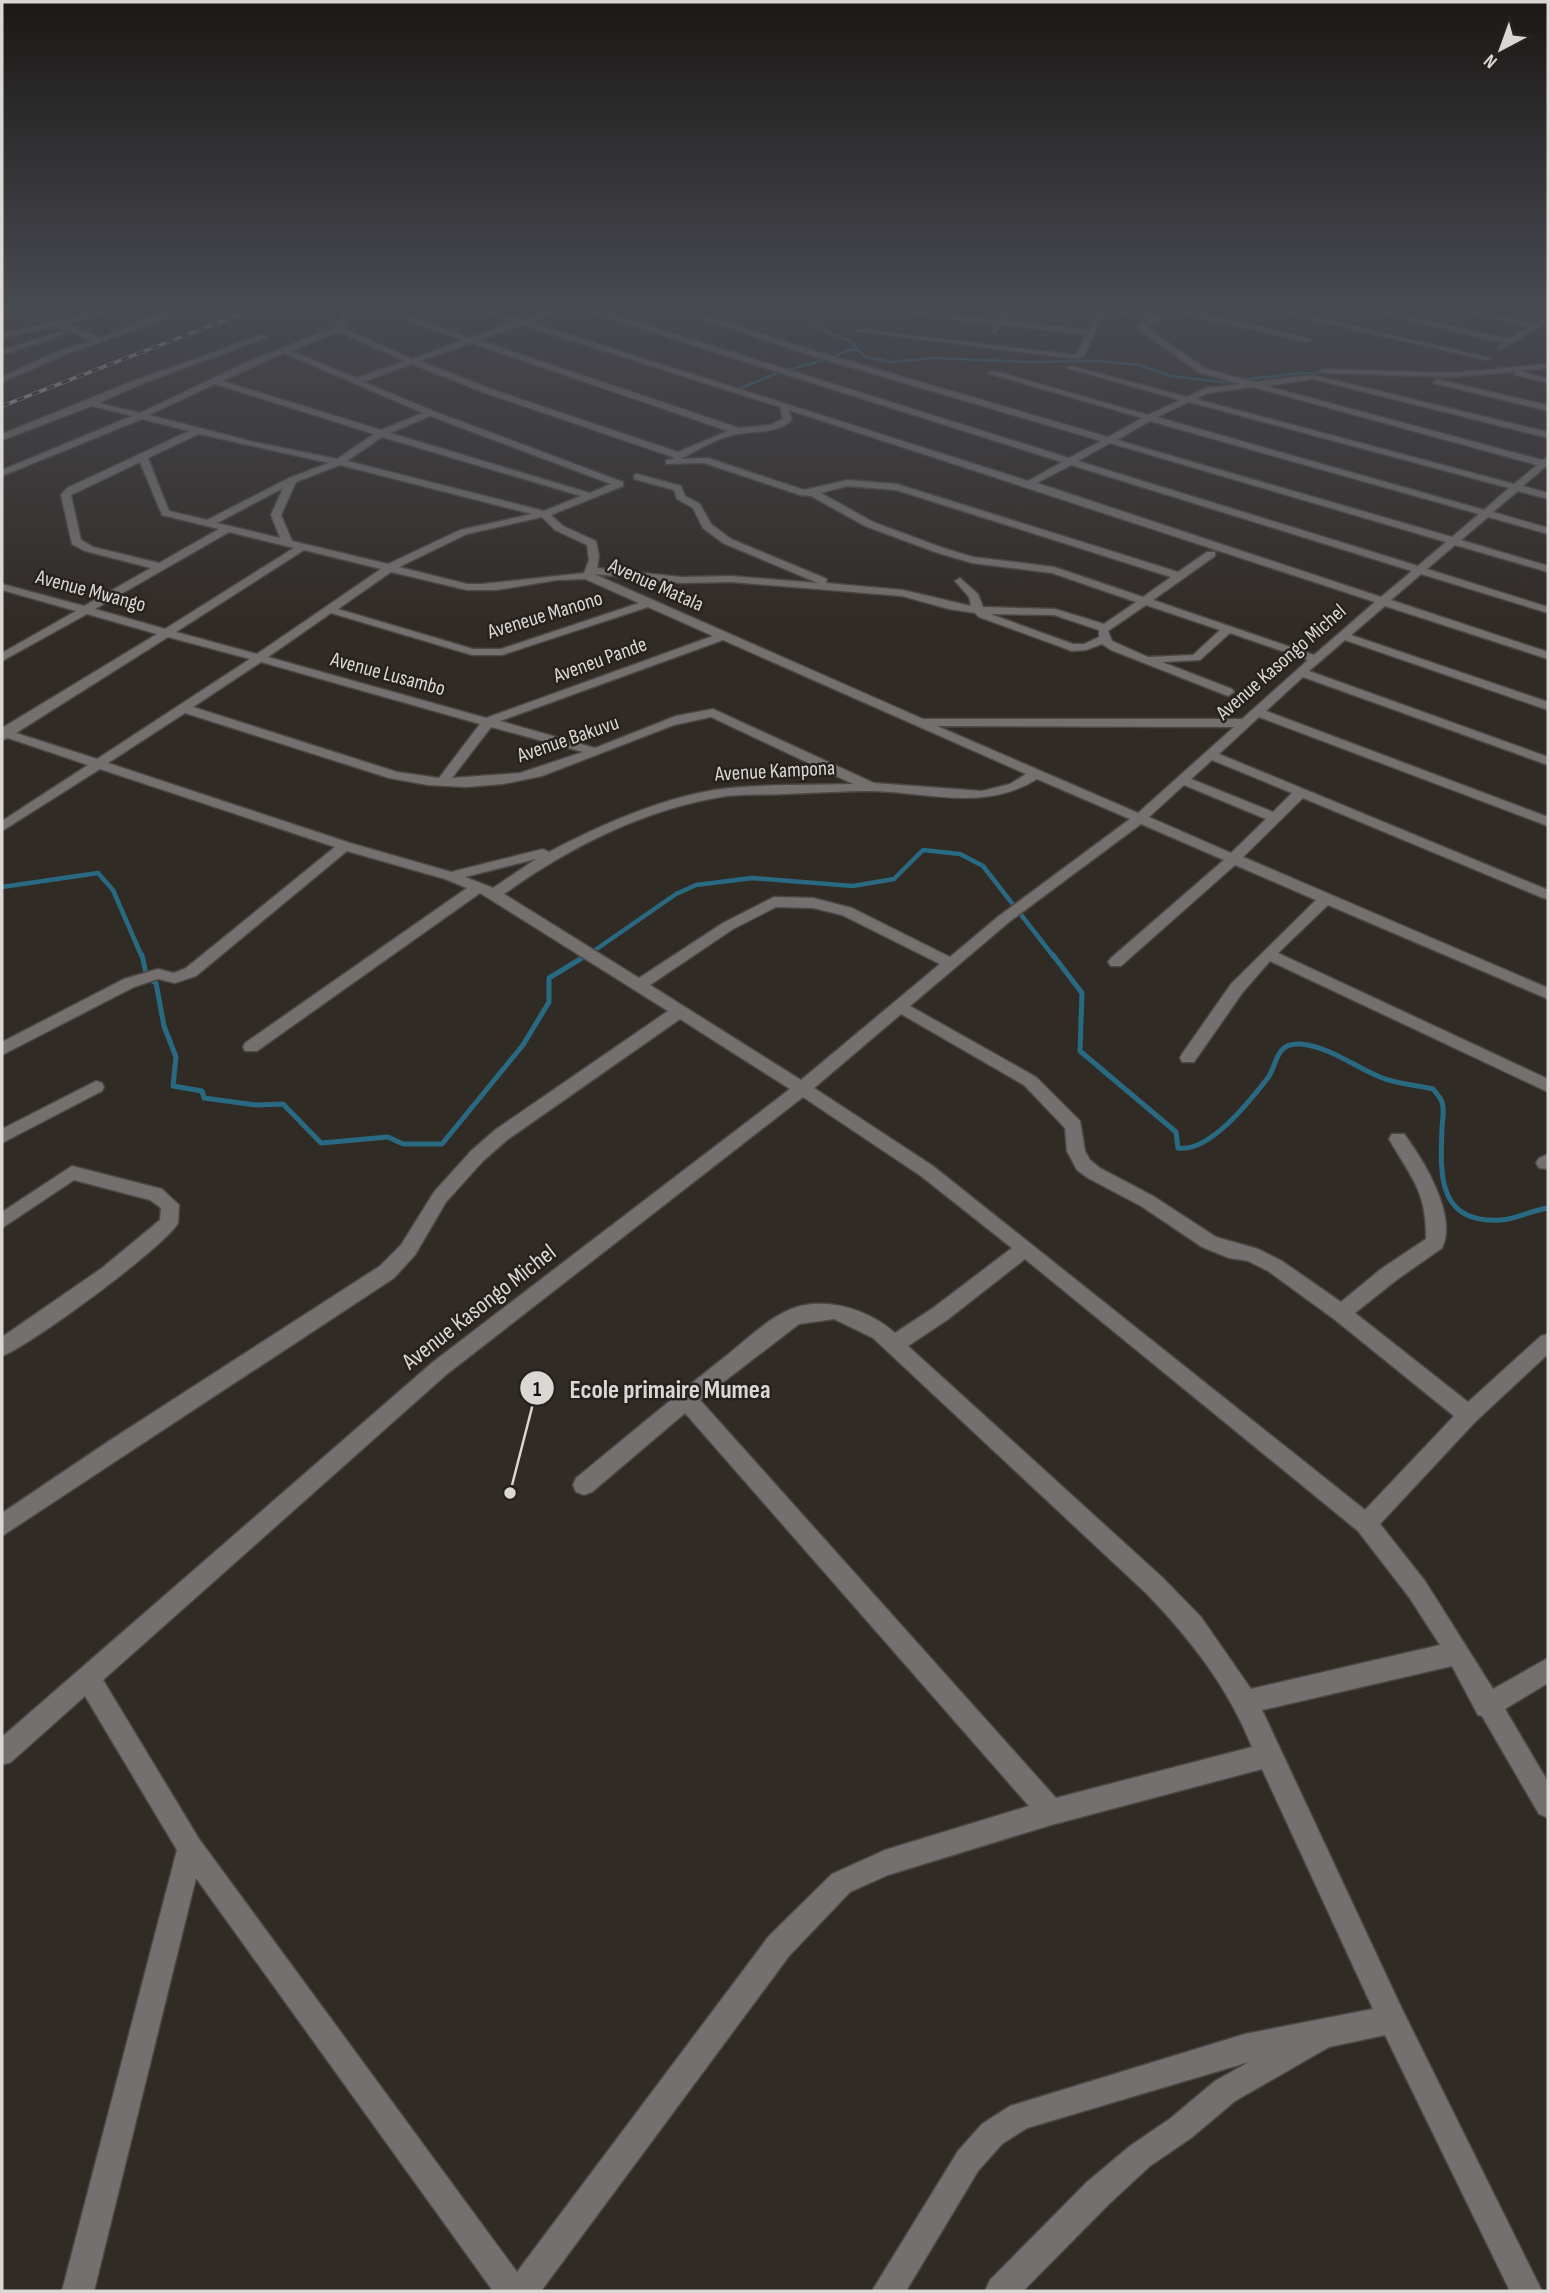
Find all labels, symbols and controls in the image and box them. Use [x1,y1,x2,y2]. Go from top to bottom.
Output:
north arrow [1466,14,1536,84]
text: N [1479,49,1502,73]
street label: Avenue Matala [604,553,708,617]
street label: Avenue Mwango [32,564,149,618]
street label: Aveneue Manono [483,586,606,645]
street label: Avenue Kasongo Michel [1210,599,1351,726]
street label: Aveneu Pande [549,632,650,689]
street label: Avenue Lusambo [327,646,448,701]
street label: Avenue Bakuvu [513,710,622,768]
street label: Avenue Kampona [713,755,836,787]
street label: Avenue Kasongo Michel [395,1238,562,1377]
callout: Ecole primaire Mumea [520,1365,784,1412]
text: Ecole primaire Mumea [569,1375,771,1406]
text: 1 [533,1377,541,1402]

